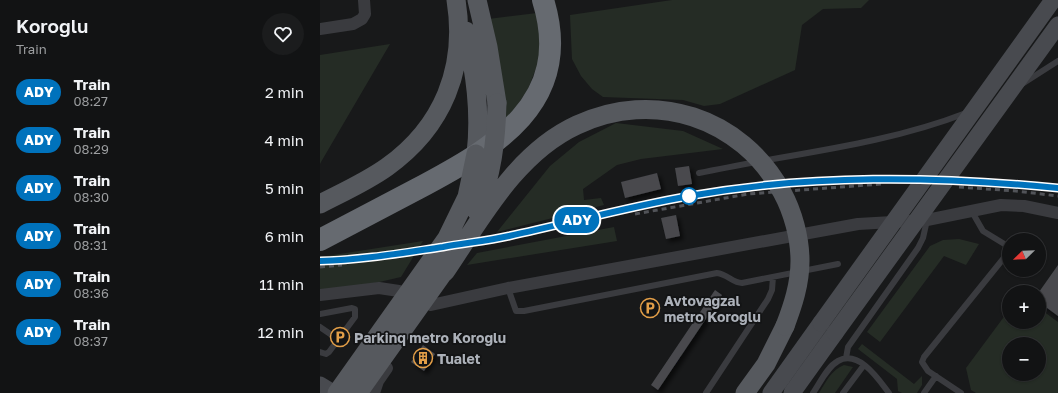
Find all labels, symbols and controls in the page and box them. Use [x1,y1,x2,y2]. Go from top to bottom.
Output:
button: heart [262,13,304,55]
text: Koroğlu [16,14,88,37]
text: Train [16,41,47,57]
text: Train [73,75,110,93]
text: ADY [24,83,53,100]
text: 2 min [265,83,304,101]
text: 08:27 [73,93,108,109]
text: Train [73,123,110,141]
text: ADY [24,131,53,148]
text: 4 min [265,131,304,149]
text: 08:29 [73,141,109,157]
text: Train [73,171,110,189]
text: ADY [24,179,53,196]
text: 5 min [265,179,304,197]
unlabelled marker [680,187,698,205]
text: 08:30 [73,189,109,205]
line badge: ADY [554,207,600,233]
text: ADY [562,211,592,228]
text: Train [73,219,110,237]
text: ADY [24,227,53,244]
text: 6 min [265,227,304,245]
north arrow [1002,233,1046,277]
map controls [1002,233,1046,381]
text: 08:31 [73,237,107,253]
text: Train [73,267,110,285]
text: ADY [24,275,53,292]
text: 11 min [259,275,304,293]
text: 08:36 [73,285,109,301]
button: + [1002,285,1046,329]
place label: Avtovağzal metro Koroğlu [664,292,761,325]
parking icon: Avtovağzal metro Koroğlu [639,297,661,319]
text: Train [73,315,110,333]
text: ADY [24,323,53,340]
text: 12 min [258,323,304,341]
parking icon: Parkinq metro Koroğlu [329,326,351,348]
place label: Parkinq metro Koroğlu [354,329,506,346]
text: 08:37 [73,333,108,349]
button: − [1002,337,1046,381]
building icon: Tualet [412,347,434,369]
place label: Tualet [437,350,481,367]

